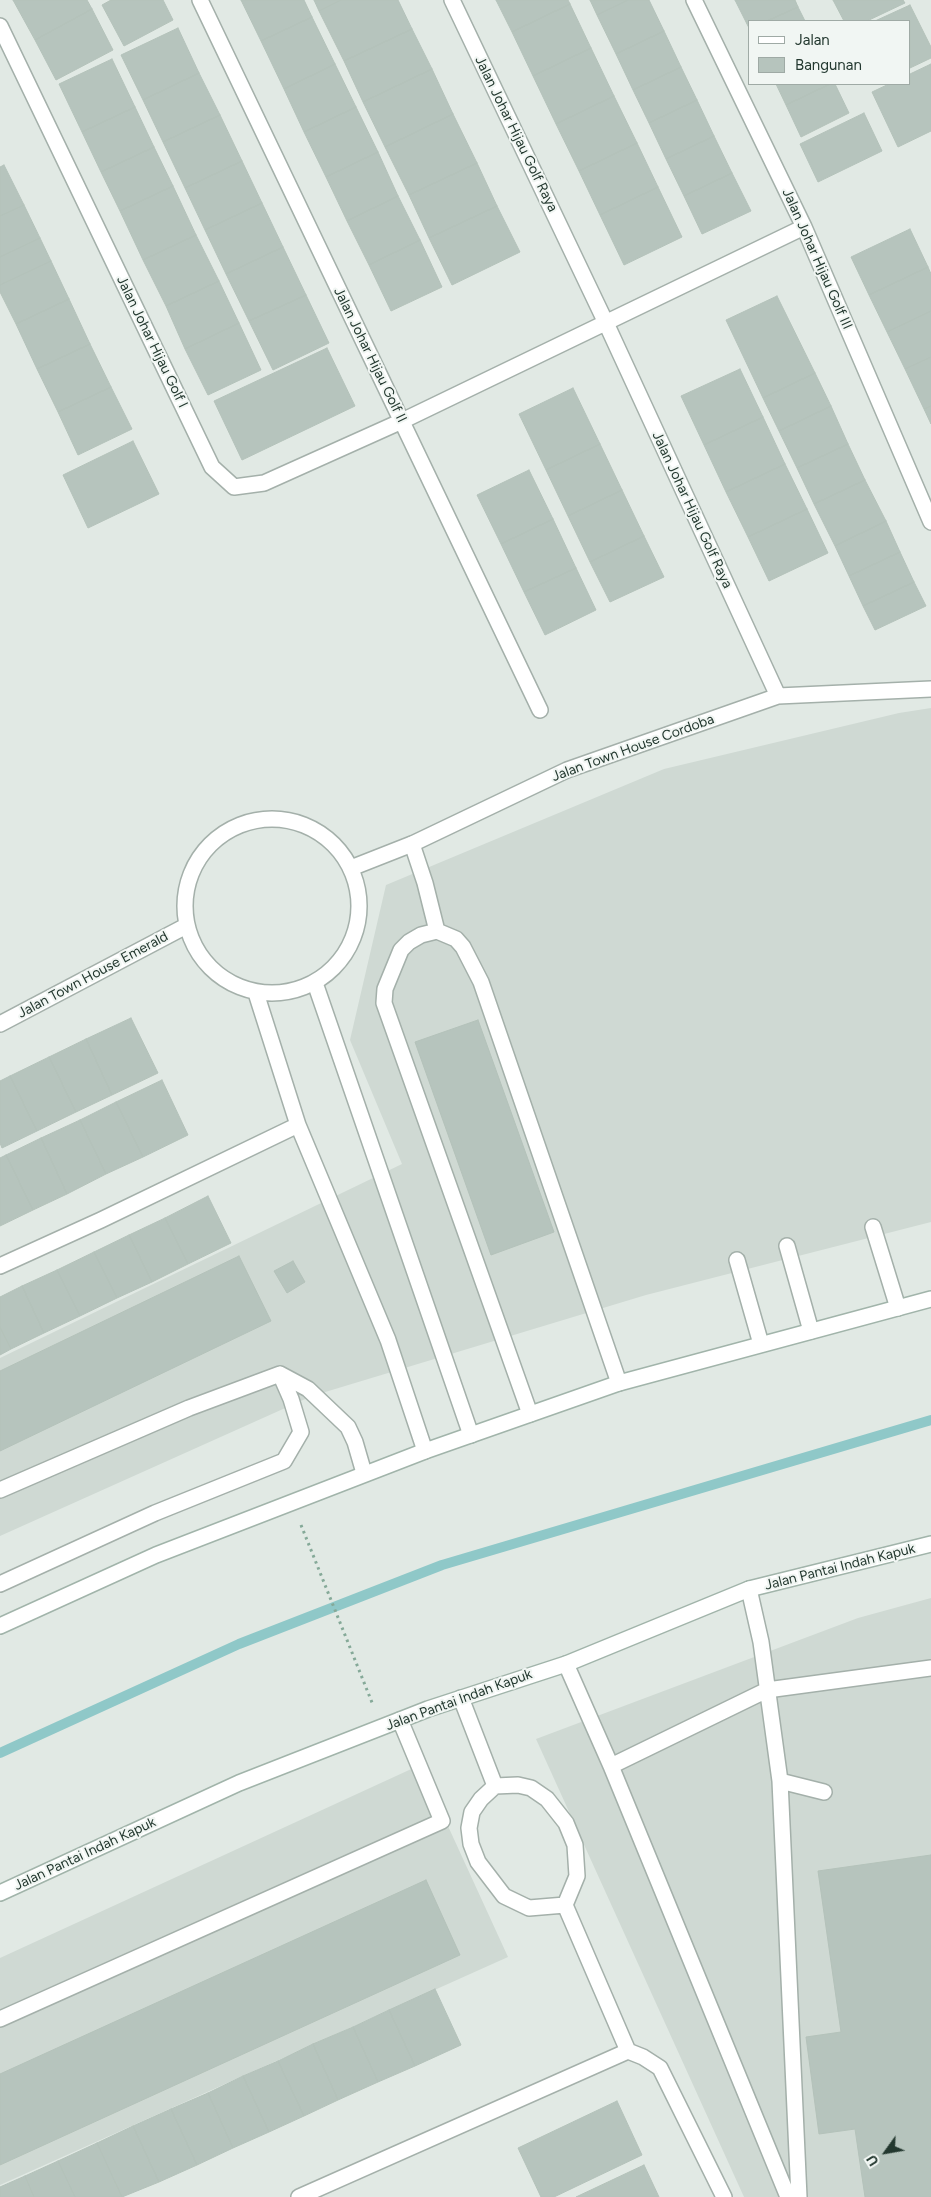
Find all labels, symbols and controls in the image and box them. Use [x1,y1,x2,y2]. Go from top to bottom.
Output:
legend [748,20,911,85]
text: Jalan [795,31,830,49]
street label: Jalan Johar Hijau Golf Raya [471,54,561,214]
text: Bangunan [795,56,862,74]
street label: Jalan Johar Hijau Golf III [778,186,856,332]
street label: Jalan Johar Hijau Golf I [113,273,191,411]
street label: Jalan Johar Hijau Golf II [330,285,410,425]
street label: Jalan Johar Hijau Golf Raya [648,429,736,591]
street label: Jalan Town House Cordoba [550,711,716,785]
street label: Jalan Town House Emerald [15,928,171,1022]
street label: Jalan Pantai Indah Kapuk [763,1540,917,1594]
street label: Jalan Pantai Indah Kapuk [384,1666,534,1734]
street label: Jalan Pantai Indah Kapuk [11,1814,159,1894]
north arrow [861,2127,911,2177]
text: U [863,2152,883,2169]

